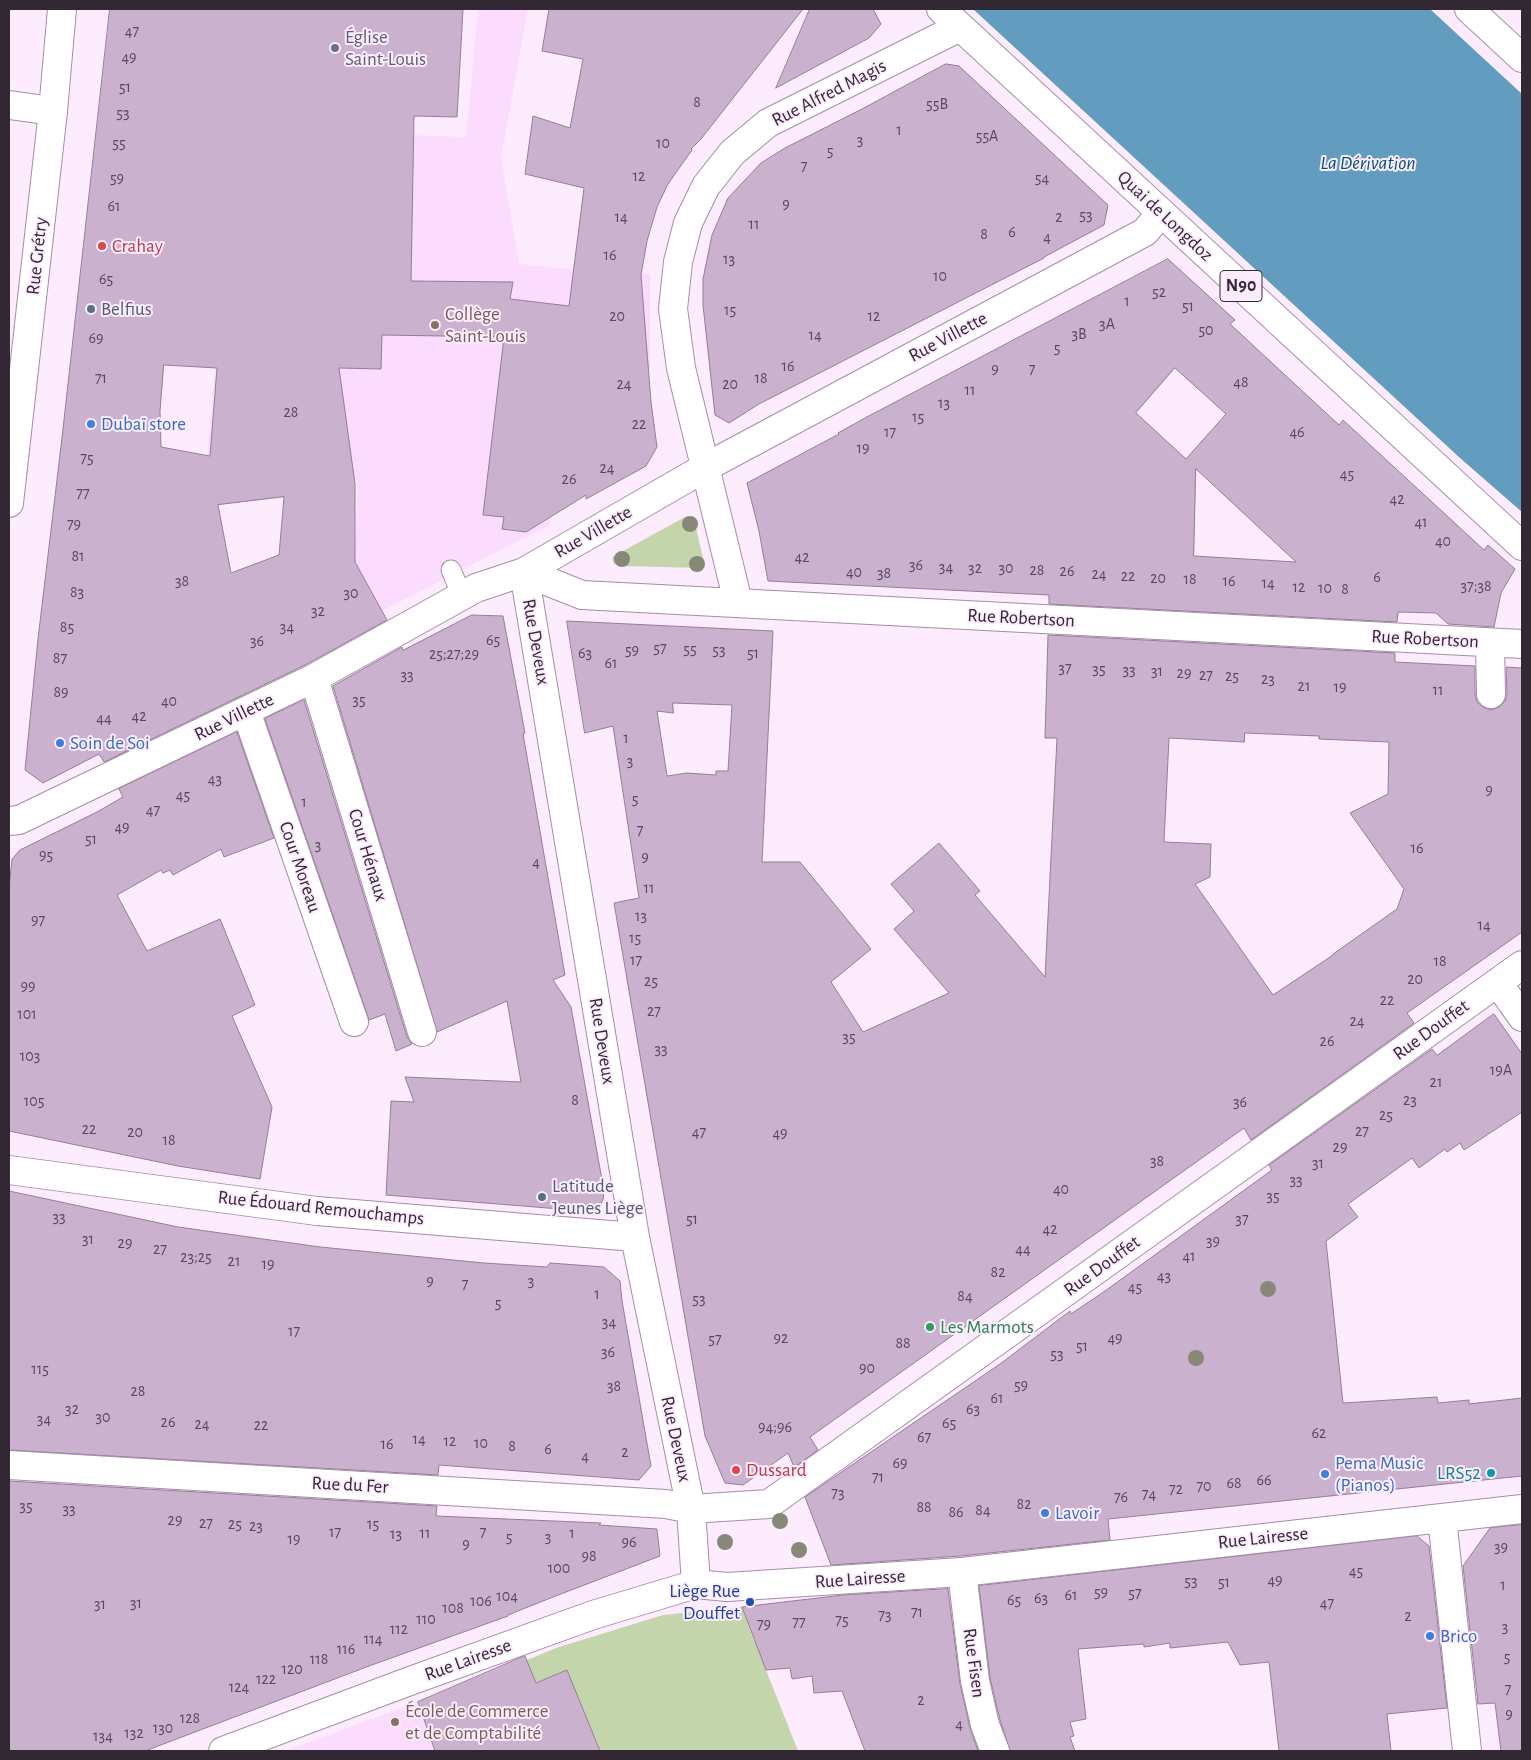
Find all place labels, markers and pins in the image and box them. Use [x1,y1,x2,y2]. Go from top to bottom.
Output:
place label: Église Saint-Louis [345,26,426,70]
marker: Église Saint-Louis [329,42,341,54]
place label: Crahay [112,235,163,257]
marker: Crahay [96,240,108,252]
place label: Belfius [101,298,152,320]
marker: Belfius [85,303,97,315]
place label: Collège Saint-Louis [445,303,526,347]
marker: Collège Saint-Louis [429,319,441,331]
place label: Dubaï store [101,413,186,435]
marker: Dubaï store [85,418,97,430]
place label: Soin de Soi [70,732,150,754]
marker: Soin de Soi [54,737,66,749]
place label: Latitude Jeunes Liège [552,1175,644,1219]
marker: Latitude Jeunes Liège [536,1191,548,1203]
place label: Les Marmots [940,1316,1034,1338]
marker: Les Marmots [924,1321,936,1333]
place label: Pema Music (Pianos) [1335,1452,1423,1496]
place label: Dussard [746,1459,807,1481]
place label: LRS52 [1437,1462,1481,1484]
marker: Dussard [730,1464,742,1476]
marker: LRS52 [1485,1467,1497,1479]
marker: Pema Music (Pianos) [1319,1468,1331,1480]
place label: Lavoir [1055,1502,1099,1524]
marker: Lavoir [1039,1507,1051,1519]
place label: Liège Rue Douffet [669,1580,740,1624]
marker: Liège Rue Douffet [744,1596,756,1608]
place label: Brico [1440,1625,1477,1647]
marker: Brico [1424,1630,1436,1642]
place label: École de Commerce et de Comptabilité [405,1700,548,1744]
marker: École de Commerce et de Comptabilité [389,1716,401,1728]

